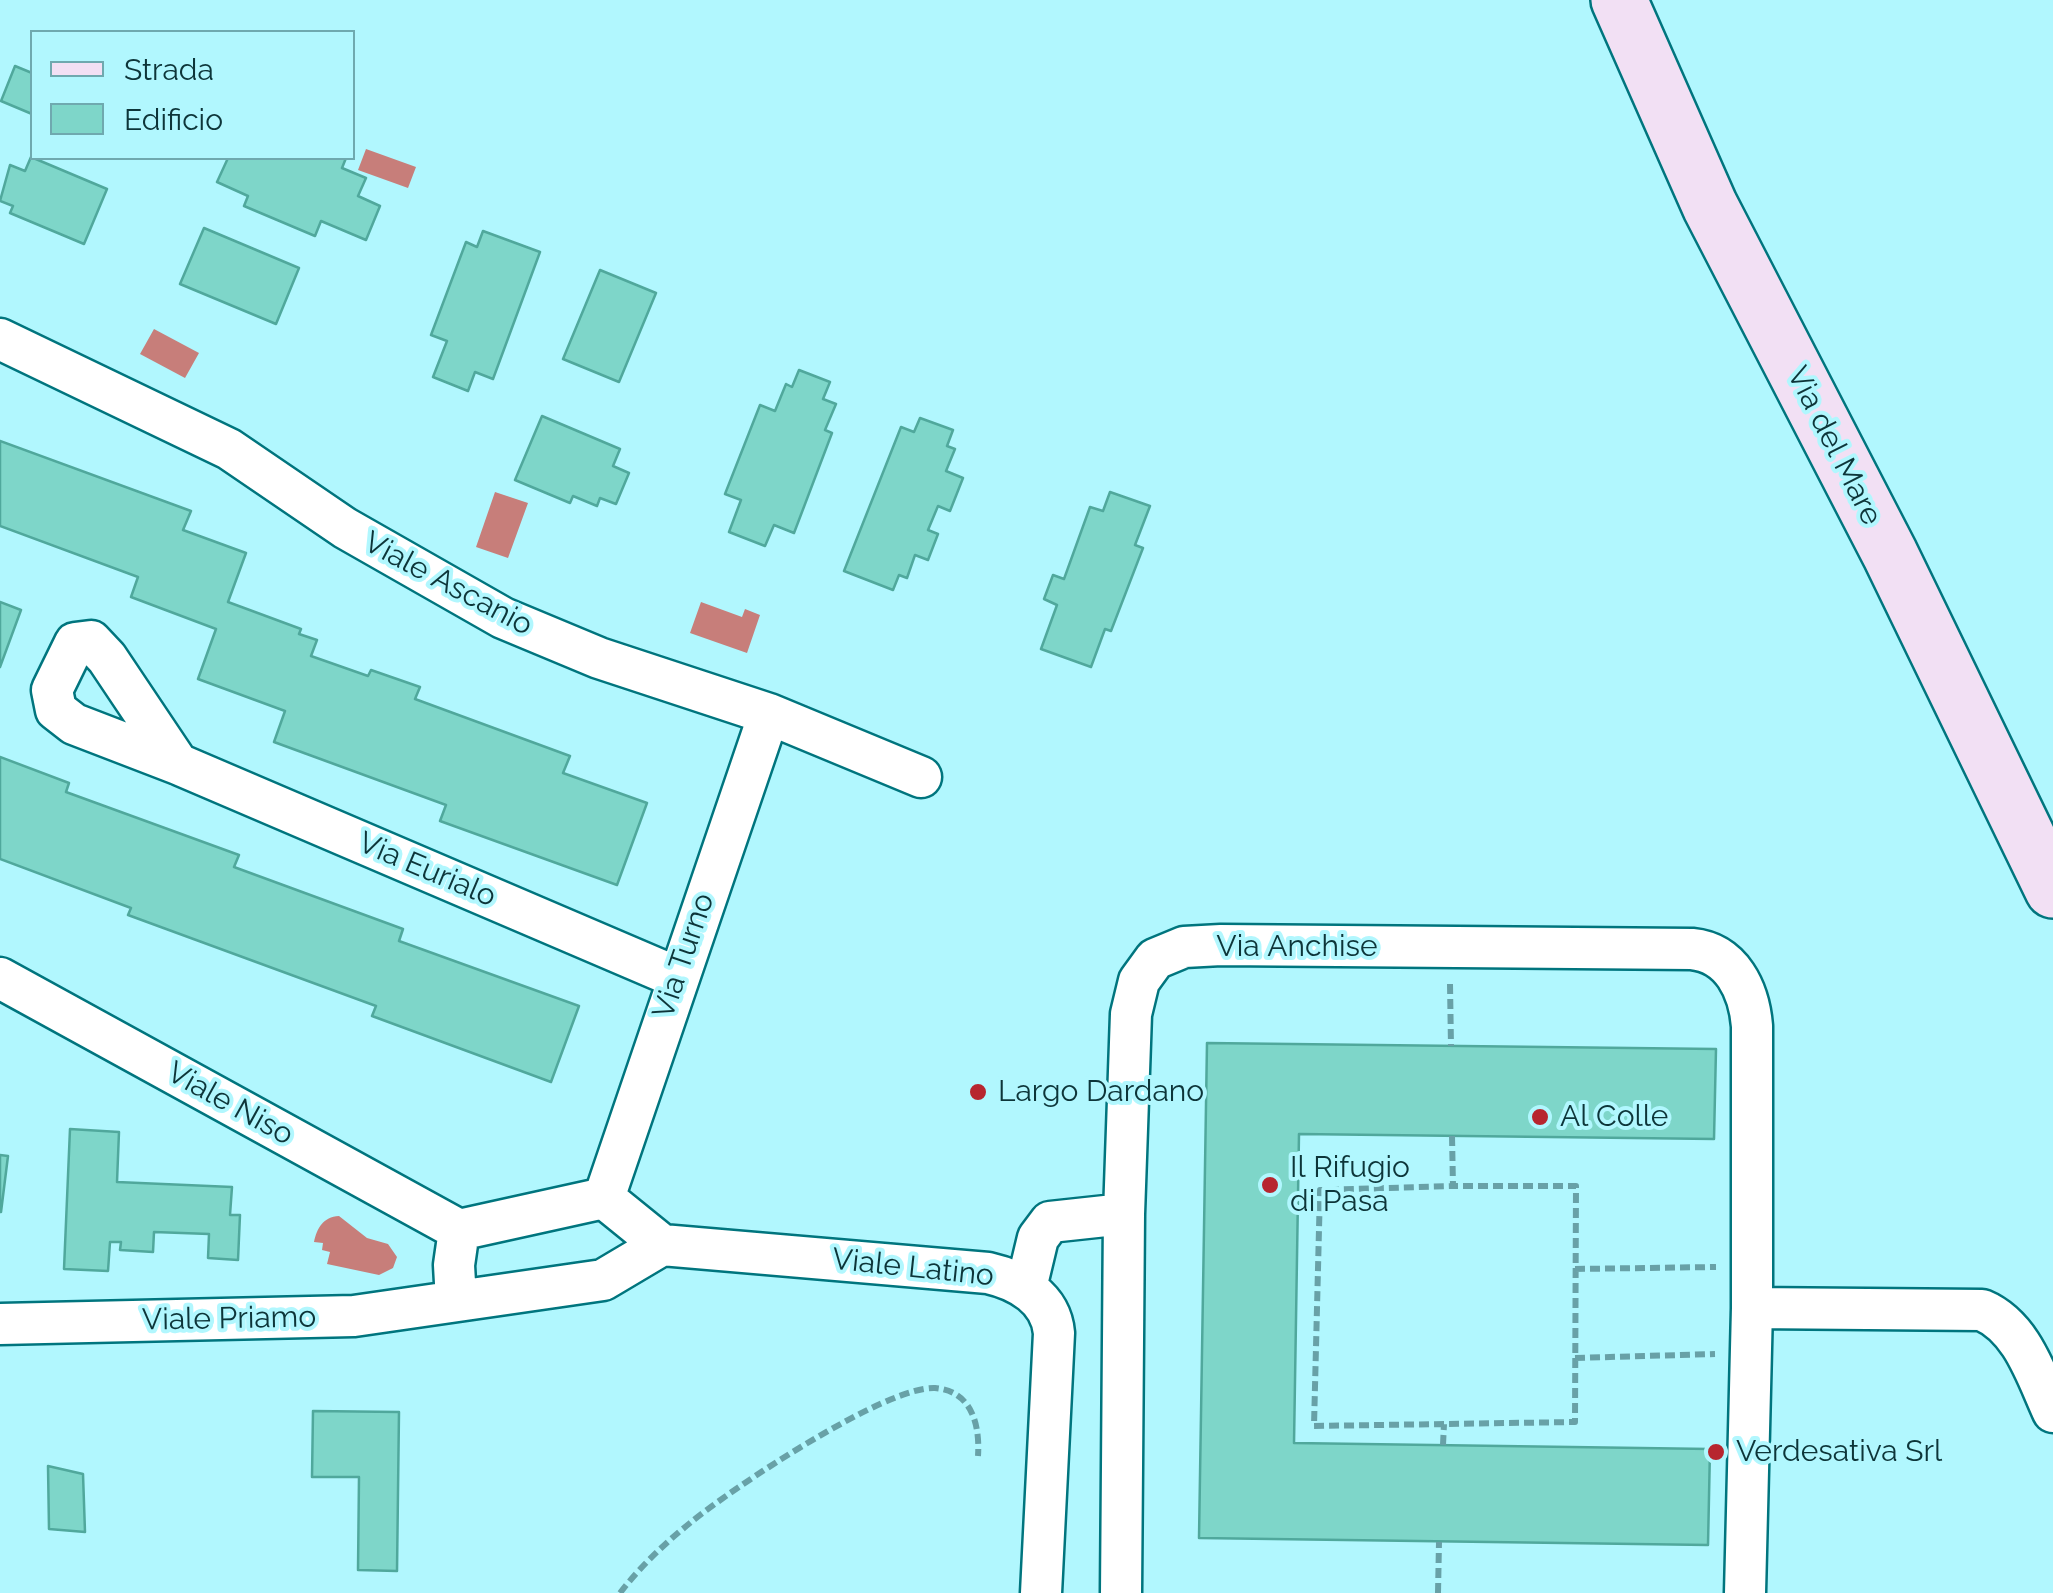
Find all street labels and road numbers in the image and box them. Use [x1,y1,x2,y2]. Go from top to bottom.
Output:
street label: Via del Mare [1779,361,1889,531]
street label: Viale Ascanio [357,524,539,644]
street label: Via Eurialo [353,825,501,915]
street label: Via Turno [646,888,722,1024]
street label: Via Anchise [1216,929,1378,965]
street label: Viale Niso [161,1055,299,1153]
street label: Viale Latino [830,1242,996,1294]
street label: Viale Priamo [142,1299,316,1339]

